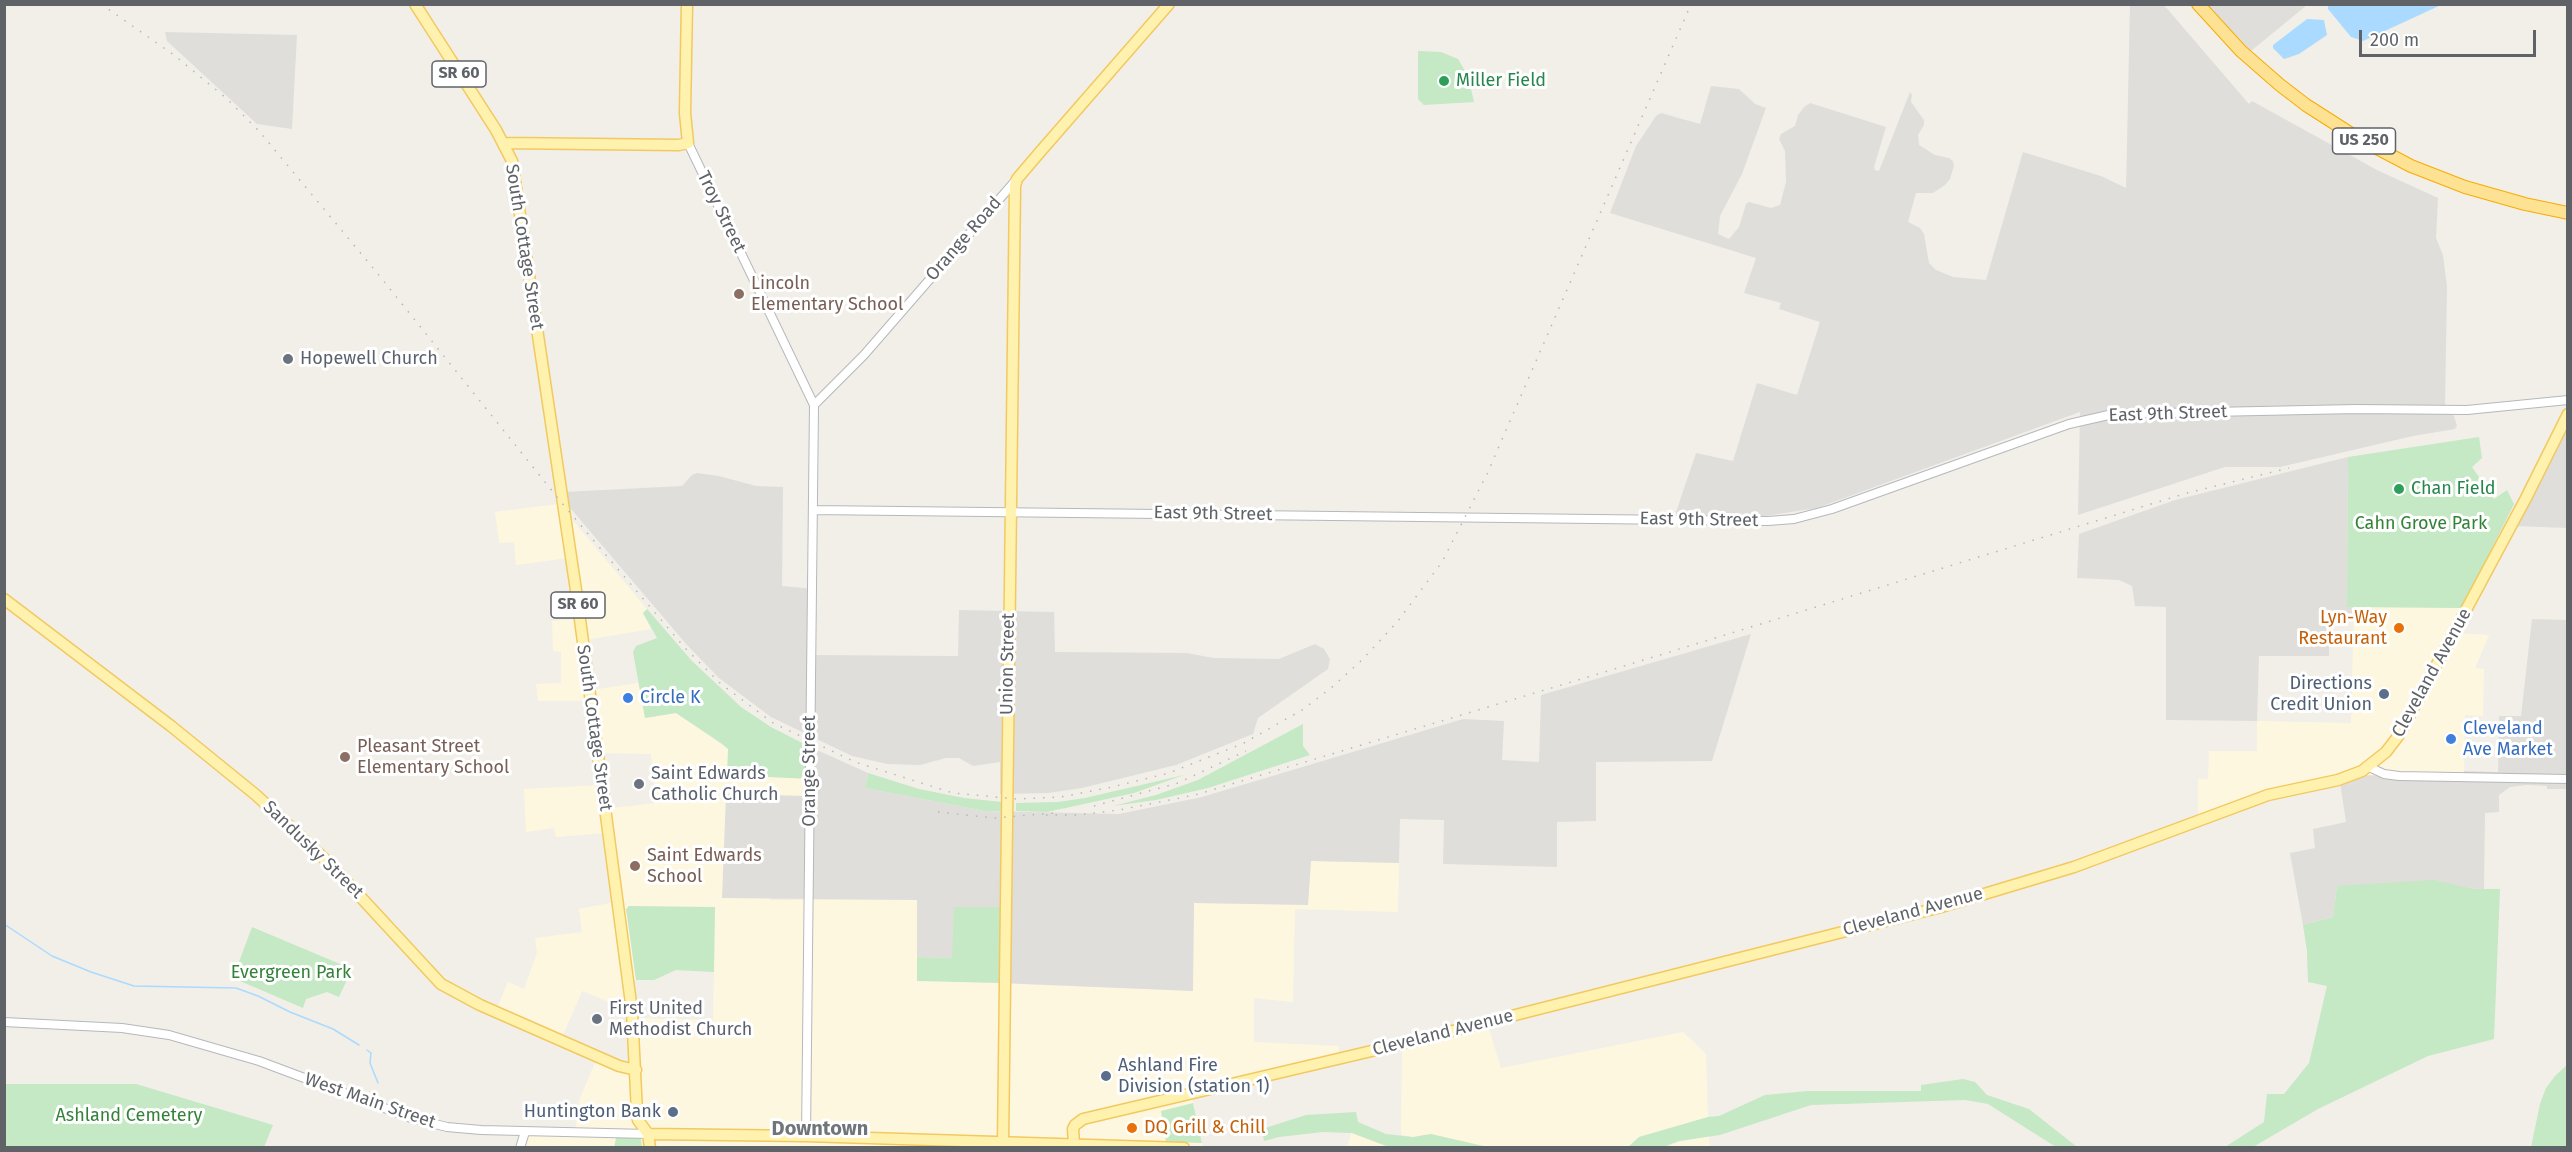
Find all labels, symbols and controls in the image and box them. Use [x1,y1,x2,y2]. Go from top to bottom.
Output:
scale bar [2362,18,2539,56]
text: 200 m [2370,29,2419,51]
road number: SR 60 [432,61,486,87]
place label: Miller Field [1456,70,1546,92]
marker: Miller Field [1437,74,1451,88]
road number: US 250 [2332,128,2396,154]
street label: South Cottage Street [500,162,548,332]
street label: Troy Street [692,168,750,256]
street label: Orange Road [922,193,1006,285]
place label: Lincoln Elementary School [751,273,903,316]
marker: Lincoln Elementary School [732,287,746,301]
place label: Hopewell Church [300,348,438,370]
marker: Hopewell Church [281,352,295,366]
street label: East 9th Street [2108,401,2228,427]
place label: Chan Field [2411,478,2496,500]
marker: Chan Field [2392,482,2406,496]
street label: East 9th Street [1153,502,1273,526]
street label: East 9th Street [1639,508,1759,532]
park label: Cahn Grove Park [2355,513,2487,535]
road number: SR 60 [551,592,605,618]
street label: Cleveland Avenue [2388,605,2476,741]
place label: Lyn-Way Restaurant [2298,607,2387,650]
street label: Union Street [996,613,1020,715]
marker: Lyn-Way Restaurant [2392,621,2406,635]
street label: South Cottage Street [572,643,616,813]
place label: Directions Credit Union [2270,673,2372,716]
place label: Circle K [640,687,701,709]
marker: Directions Credit Union [2377,687,2391,701]
marker: Circle K [621,691,635,705]
street label: Orange Street [799,715,821,827]
place label: Cleveland Ave Market [2463,718,2553,760]
marker: Cleveland Ave Market [2444,732,2458,746]
place label: Pleasant Street Elementary School [357,736,509,778]
marker: Pleasant Street Elementary School [338,750,352,764]
place label: Saint Edwards Catholic Church [651,763,778,806]
marker: Saint Edwards Catholic Church [632,777,646,791]
street label: Sandusky Street [258,797,368,903]
place label: Saint Edwards School [647,845,762,888]
marker: Saint Edwards School [628,859,642,873]
street label: Cleveland Avenue [1841,883,1985,941]
park label: Evergreen Park [231,962,351,984]
place label: First United Methodist Church [609,998,752,1040]
street label: Cleveland Avenue [1370,1005,1516,1061]
marker: First United Methodist Church [590,1012,604,1026]
place label: Ashland Fire Division (station 1) [1118,1055,1269,1098]
street label: West Main Street [302,1068,438,1134]
marker: Ashland Fire Division (station 1) [1099,1069,1113,1083]
place label: Huntington Bank [524,1101,661,1123]
park label: Ashland Cemetery [56,1105,202,1127]
marker: Huntington Bank [666,1105,680,1119]
district label: Downtown [772,1117,868,1141]
place label: DQ Grill & Chill [1144,1117,1265,1139]
marker: DQ Grill & Chill [1125,1121,1139,1135]

